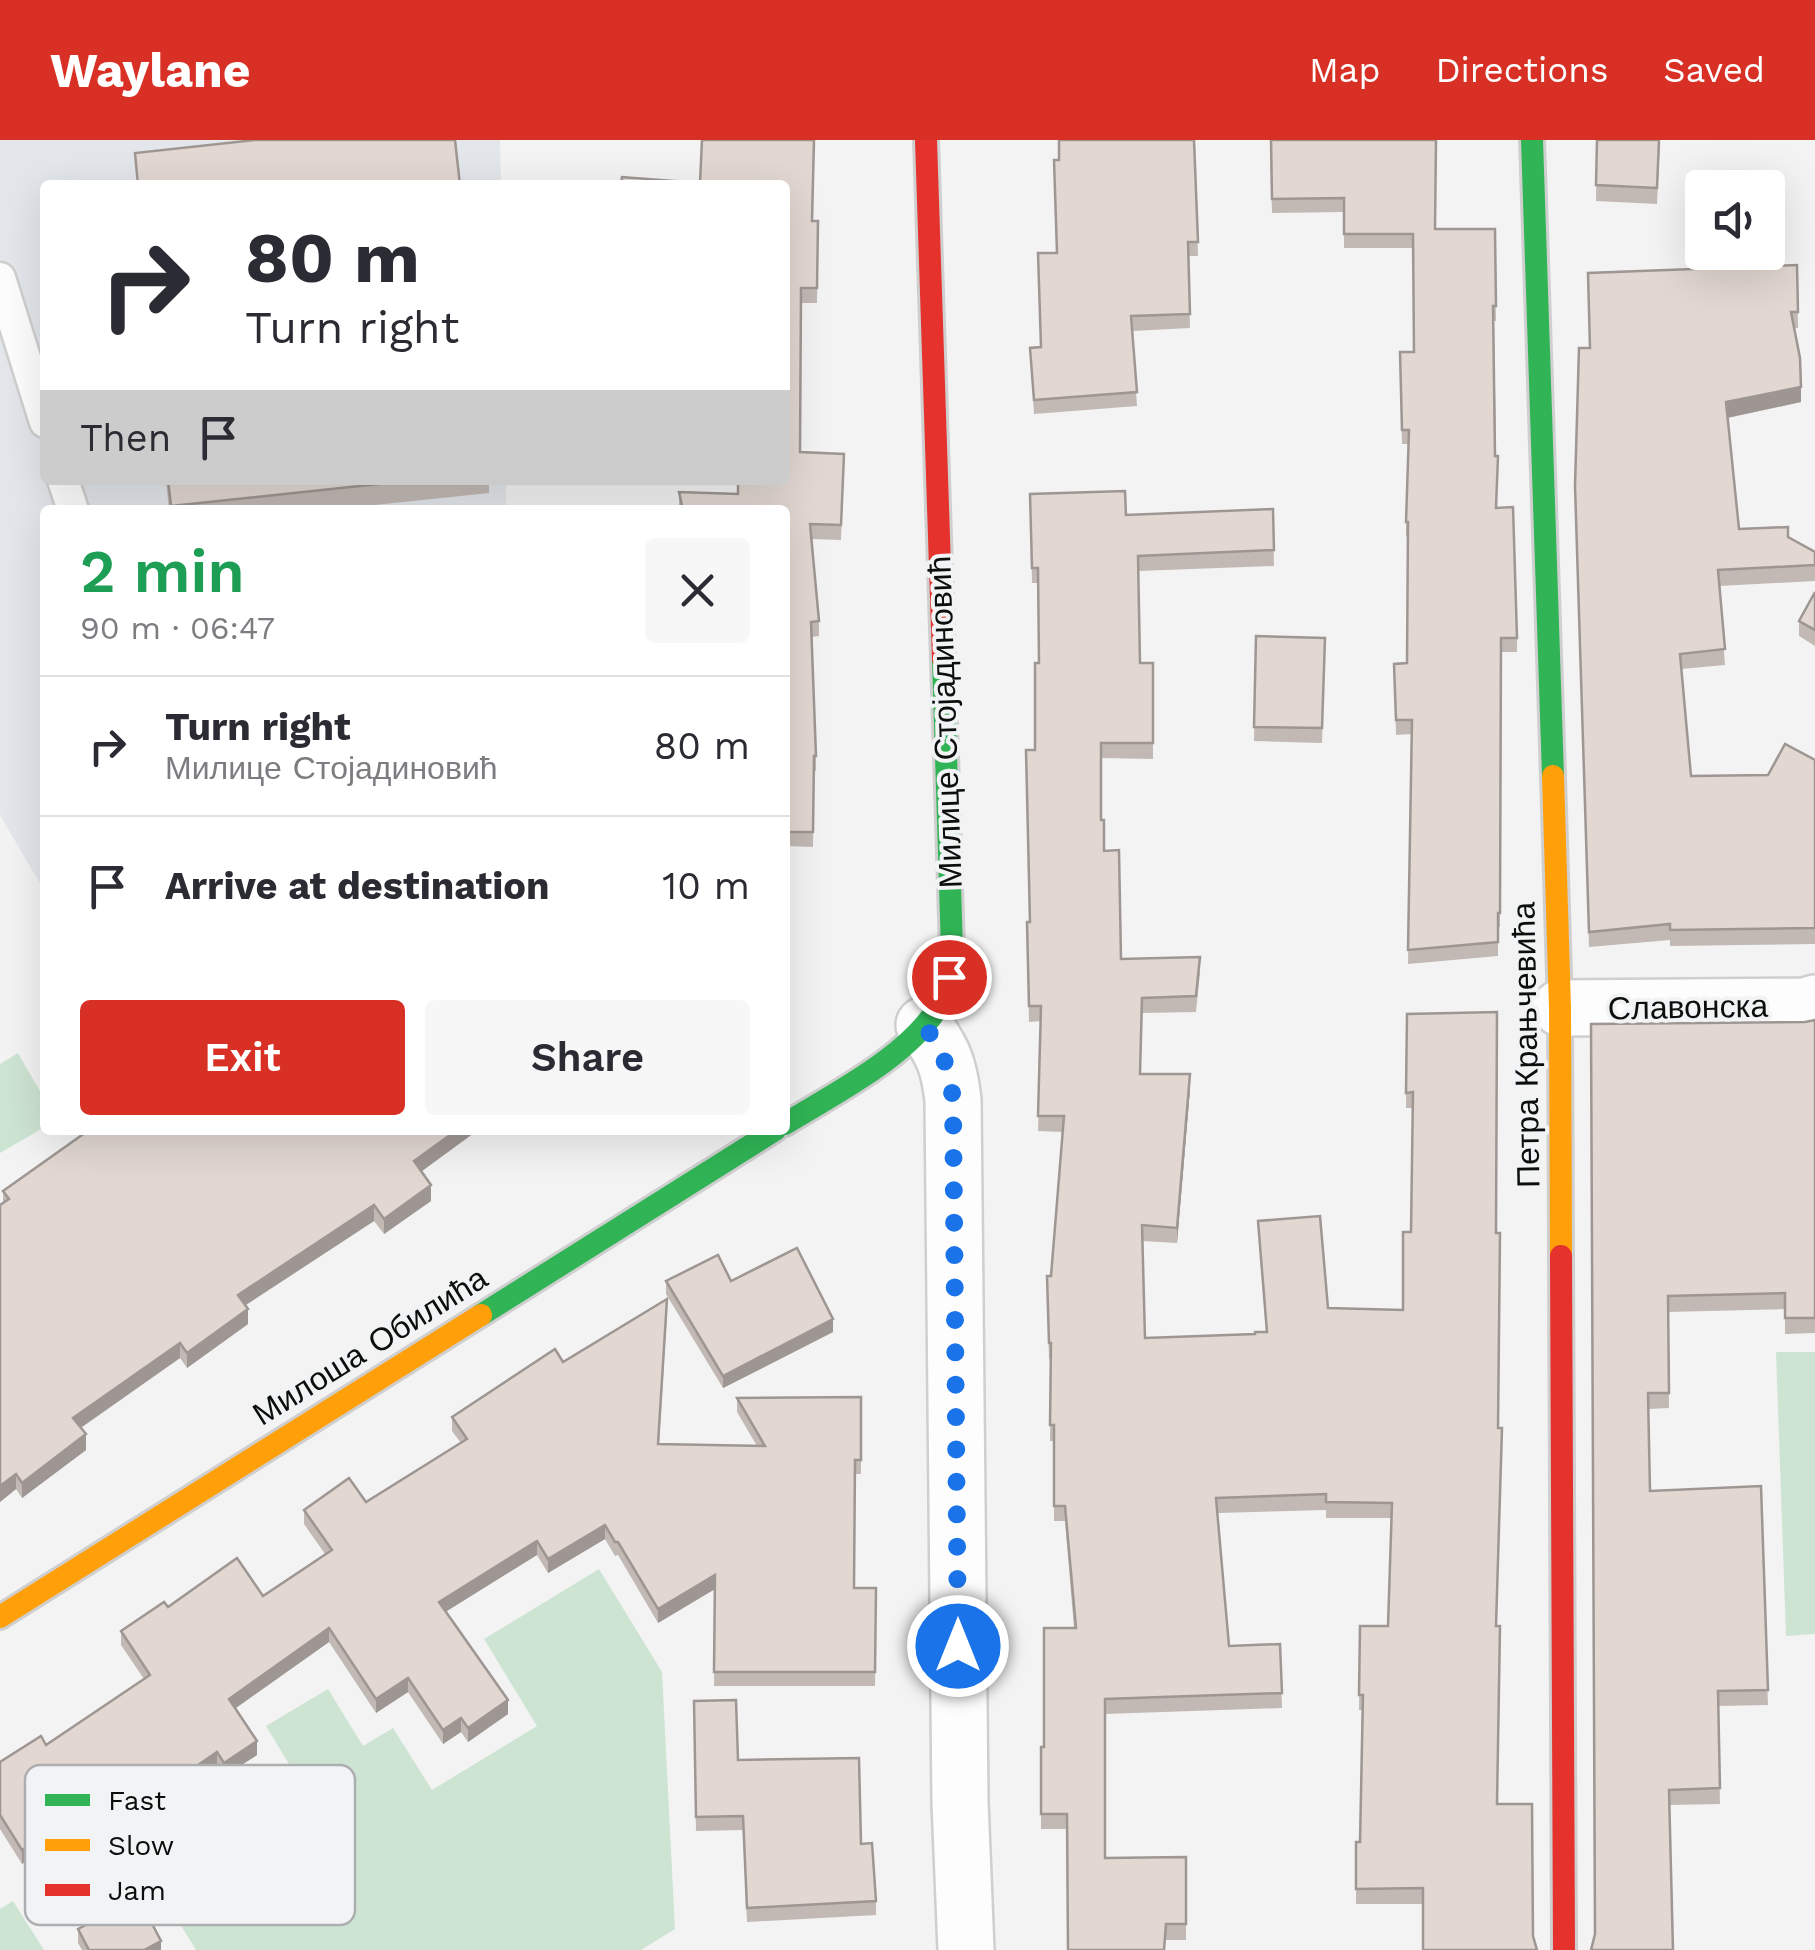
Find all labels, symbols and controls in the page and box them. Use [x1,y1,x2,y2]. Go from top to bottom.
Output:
text: Waylane [50,42,251,99]
text: Map [1309,49,1380,91]
text: Directions [1435,49,1608,91]
text: Saved [1663,49,1765,91]
map controls [1685,170,1785,270]
button: sound [1685,170,1785,270]
text: 80 m [245,217,420,299]
icon: right [80,220,210,350]
text: Turn right [245,301,459,354]
icon: arrive [191,410,246,465]
text: Then [80,416,171,460]
text: 2 min [80,536,245,607]
button: close [645,538,750,643]
street label: Милице Стојадиновић [920,555,970,889]
text: 90 m · 06:47 [80,609,275,647]
text: Turn right [165,705,351,749]
icon: right [80,719,135,774]
text: 80 m [654,724,750,768]
text: Милице Стојадиновић [165,749,498,787]
icon: arrive [80,859,135,914]
text: Arrive at destination [165,864,550,908]
text: 10 m [662,864,750,908]
street label: Петра Крањчевића [1505,901,1547,1188]
pin [907,935,992,1020]
icon: arrive [922,950,977,1005]
street label: Славонска [1608,987,1769,1027]
button: Exit [80,1000,405,1115]
button: Share [425,1000,750,1115]
street label: Милоша Обилића [246,1259,494,1433]
position arrow [906,1594,1010,1698]
legend [25,1765,355,1925]
text: Fast [108,1784,166,1817]
text: Slow [108,1829,174,1862]
text: Jam [108,1874,166,1907]

